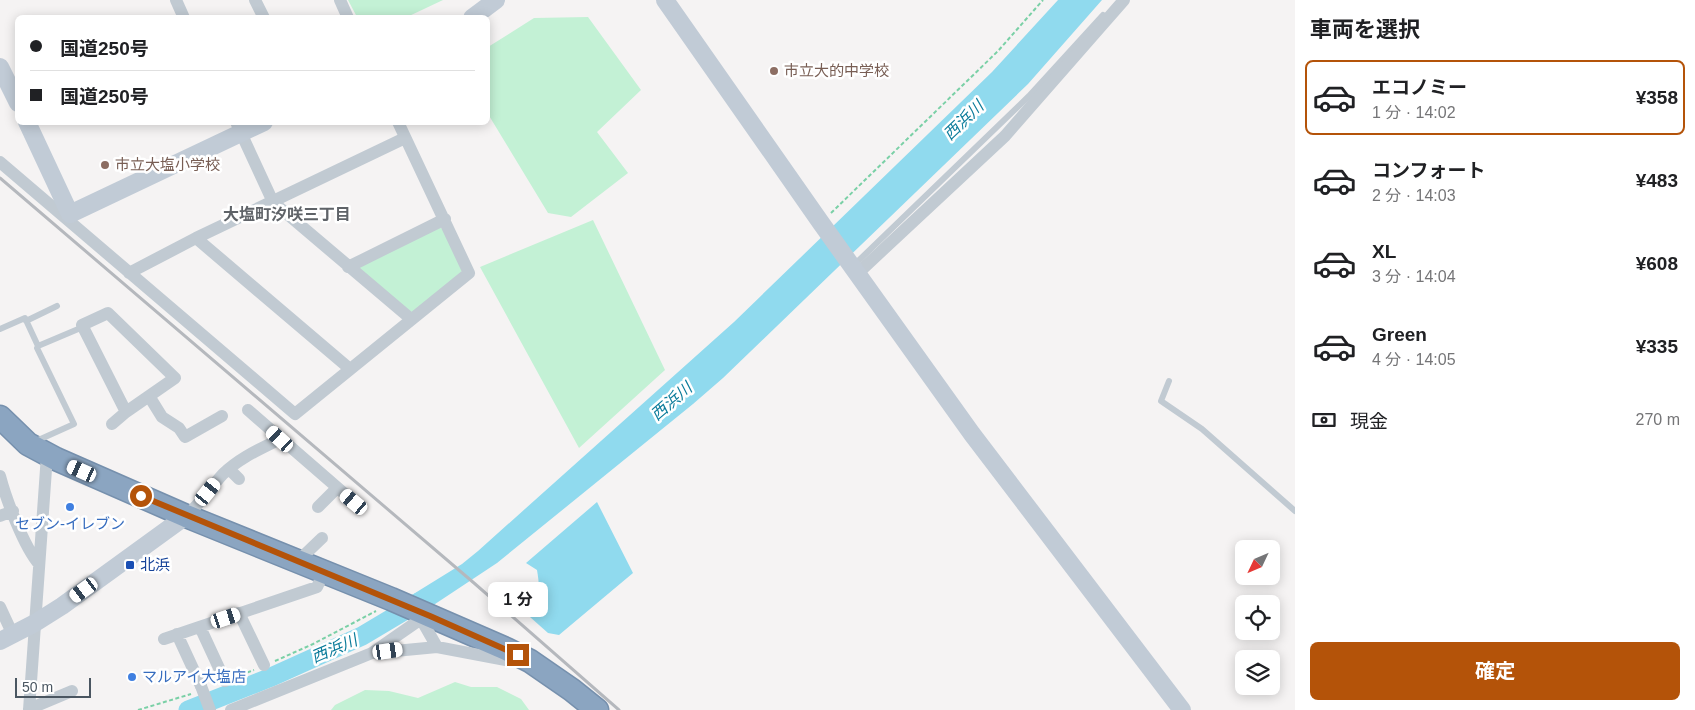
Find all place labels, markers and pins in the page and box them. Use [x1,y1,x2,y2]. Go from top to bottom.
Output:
place label: 市立大的中学校 [784,62,889,79]
marker: 市立大的中学校 [768,65,780,77]
place label: 市立大塩小学校 [115,156,220,173]
marker: 市立大塩小学校 [99,159,111,171]
marker: セブン-イレブン [64,501,76,513]
place label: セブン-イレブン [15,515,125,532]
place label: 北浜 [140,556,170,573]
marker: 北浜 [124,559,136,571]
place label: マルアイ大塩店 [142,668,246,685]
marker: マルアイ大塩店 [126,671,138,683]

